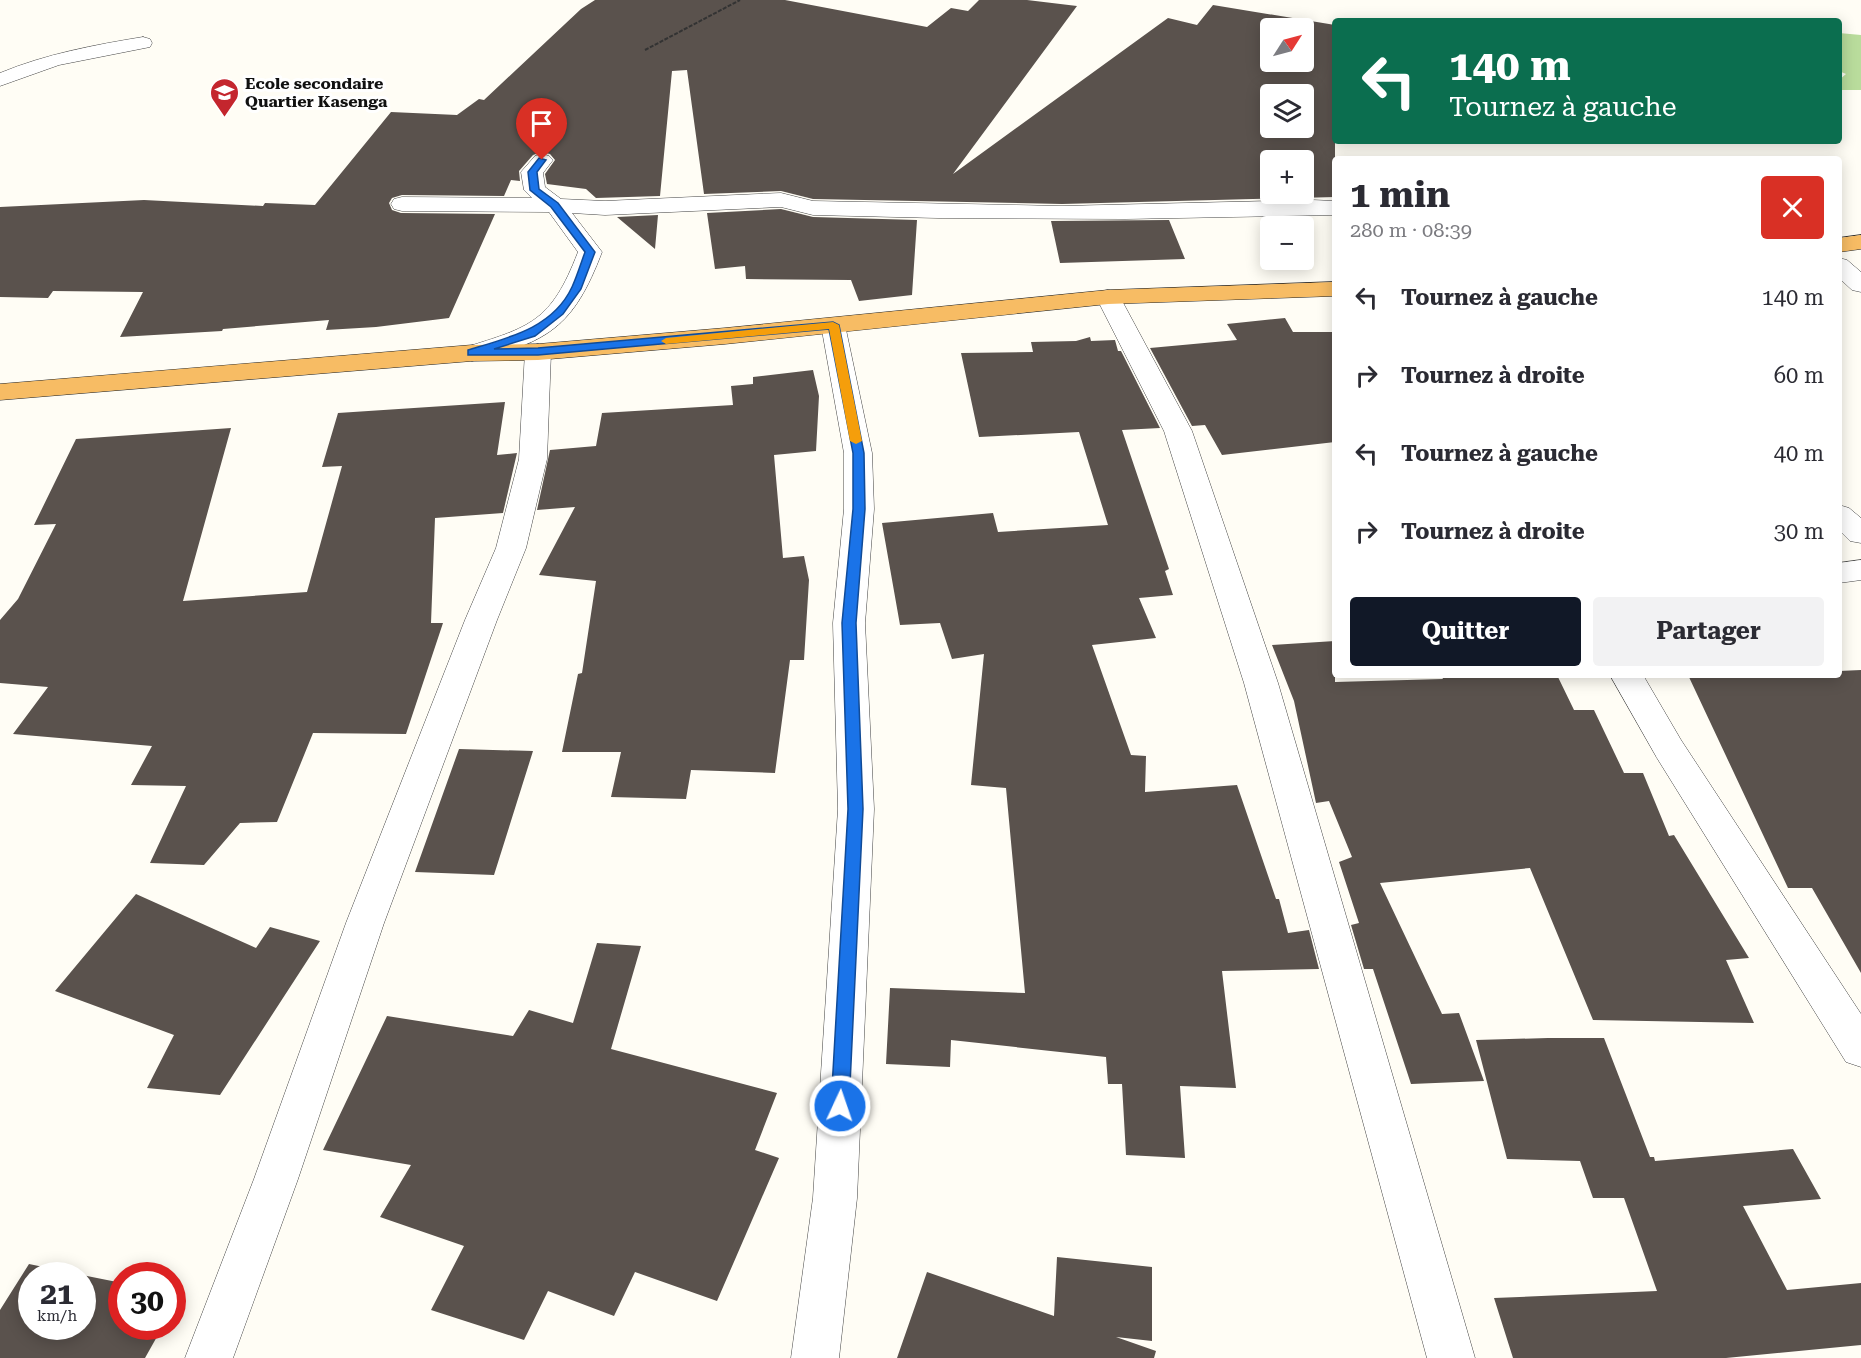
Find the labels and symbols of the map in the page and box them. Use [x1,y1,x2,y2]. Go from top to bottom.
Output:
north arrow [1260,18,1314,72]
place label: Ecole secondaire Quartier Kasenga [245,74,388,111]
school or university icon: Ecole secondaire Quartier Kasenga [208,76,240,118]
pin [516,98,567,160]
position arrow [808,1074,872,1138]
speed limit sign: 30 [108,1262,186,1340]

